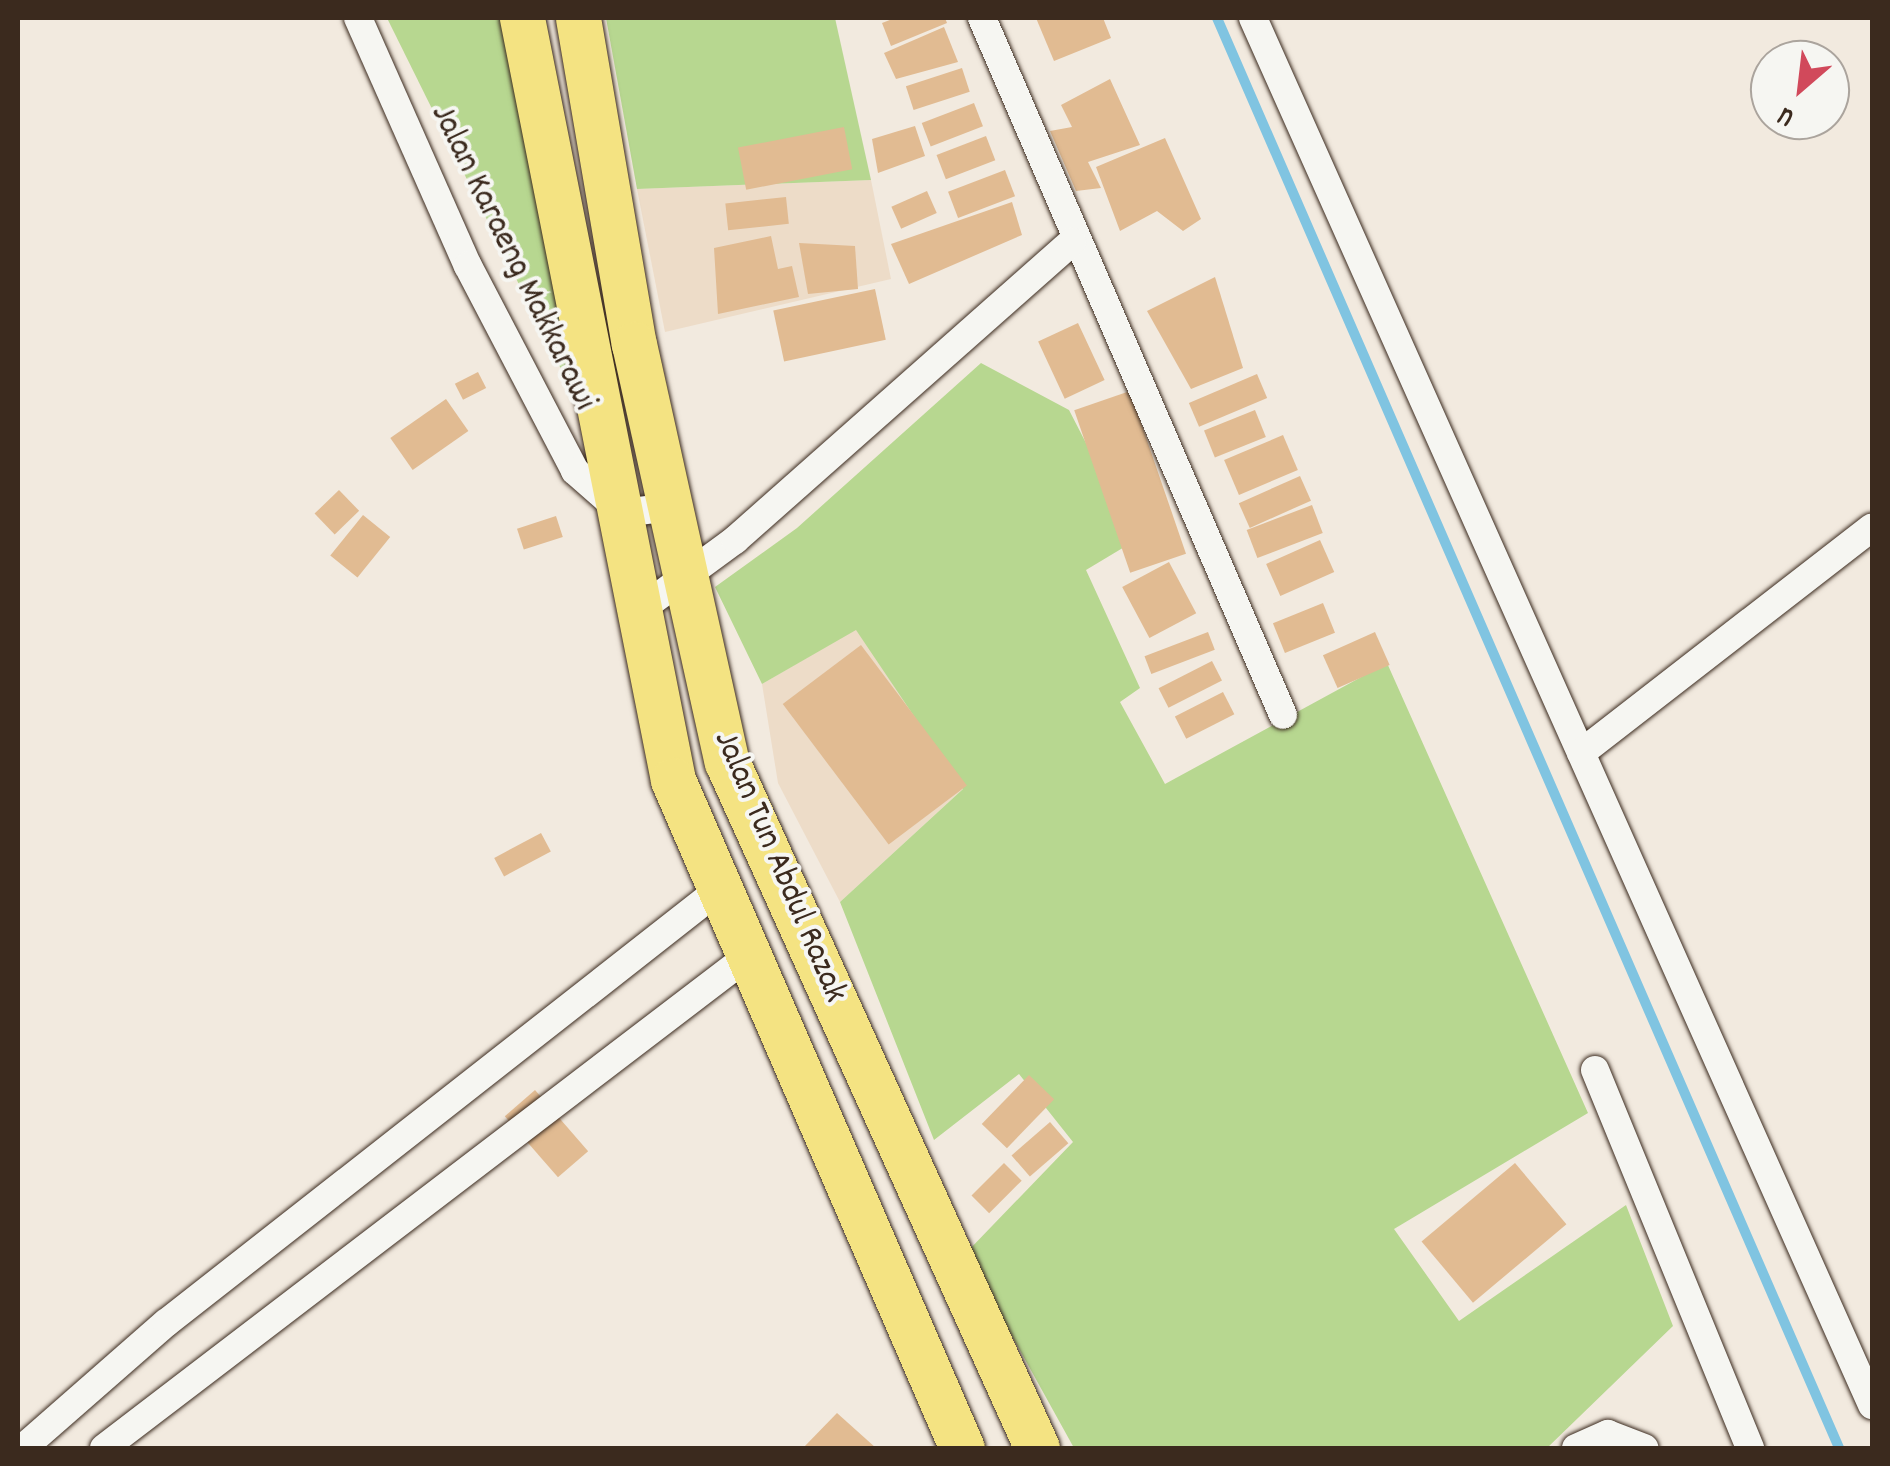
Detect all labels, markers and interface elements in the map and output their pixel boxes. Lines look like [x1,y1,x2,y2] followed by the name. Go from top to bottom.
[1750,40,1850,140] north arrow
[1772,94,1802,136] text: U
[420,98,604,418] street label: Jalan Karaeng Makkarawi
[703,725,855,1009] street label: Jalan Tun Abdul Razak

